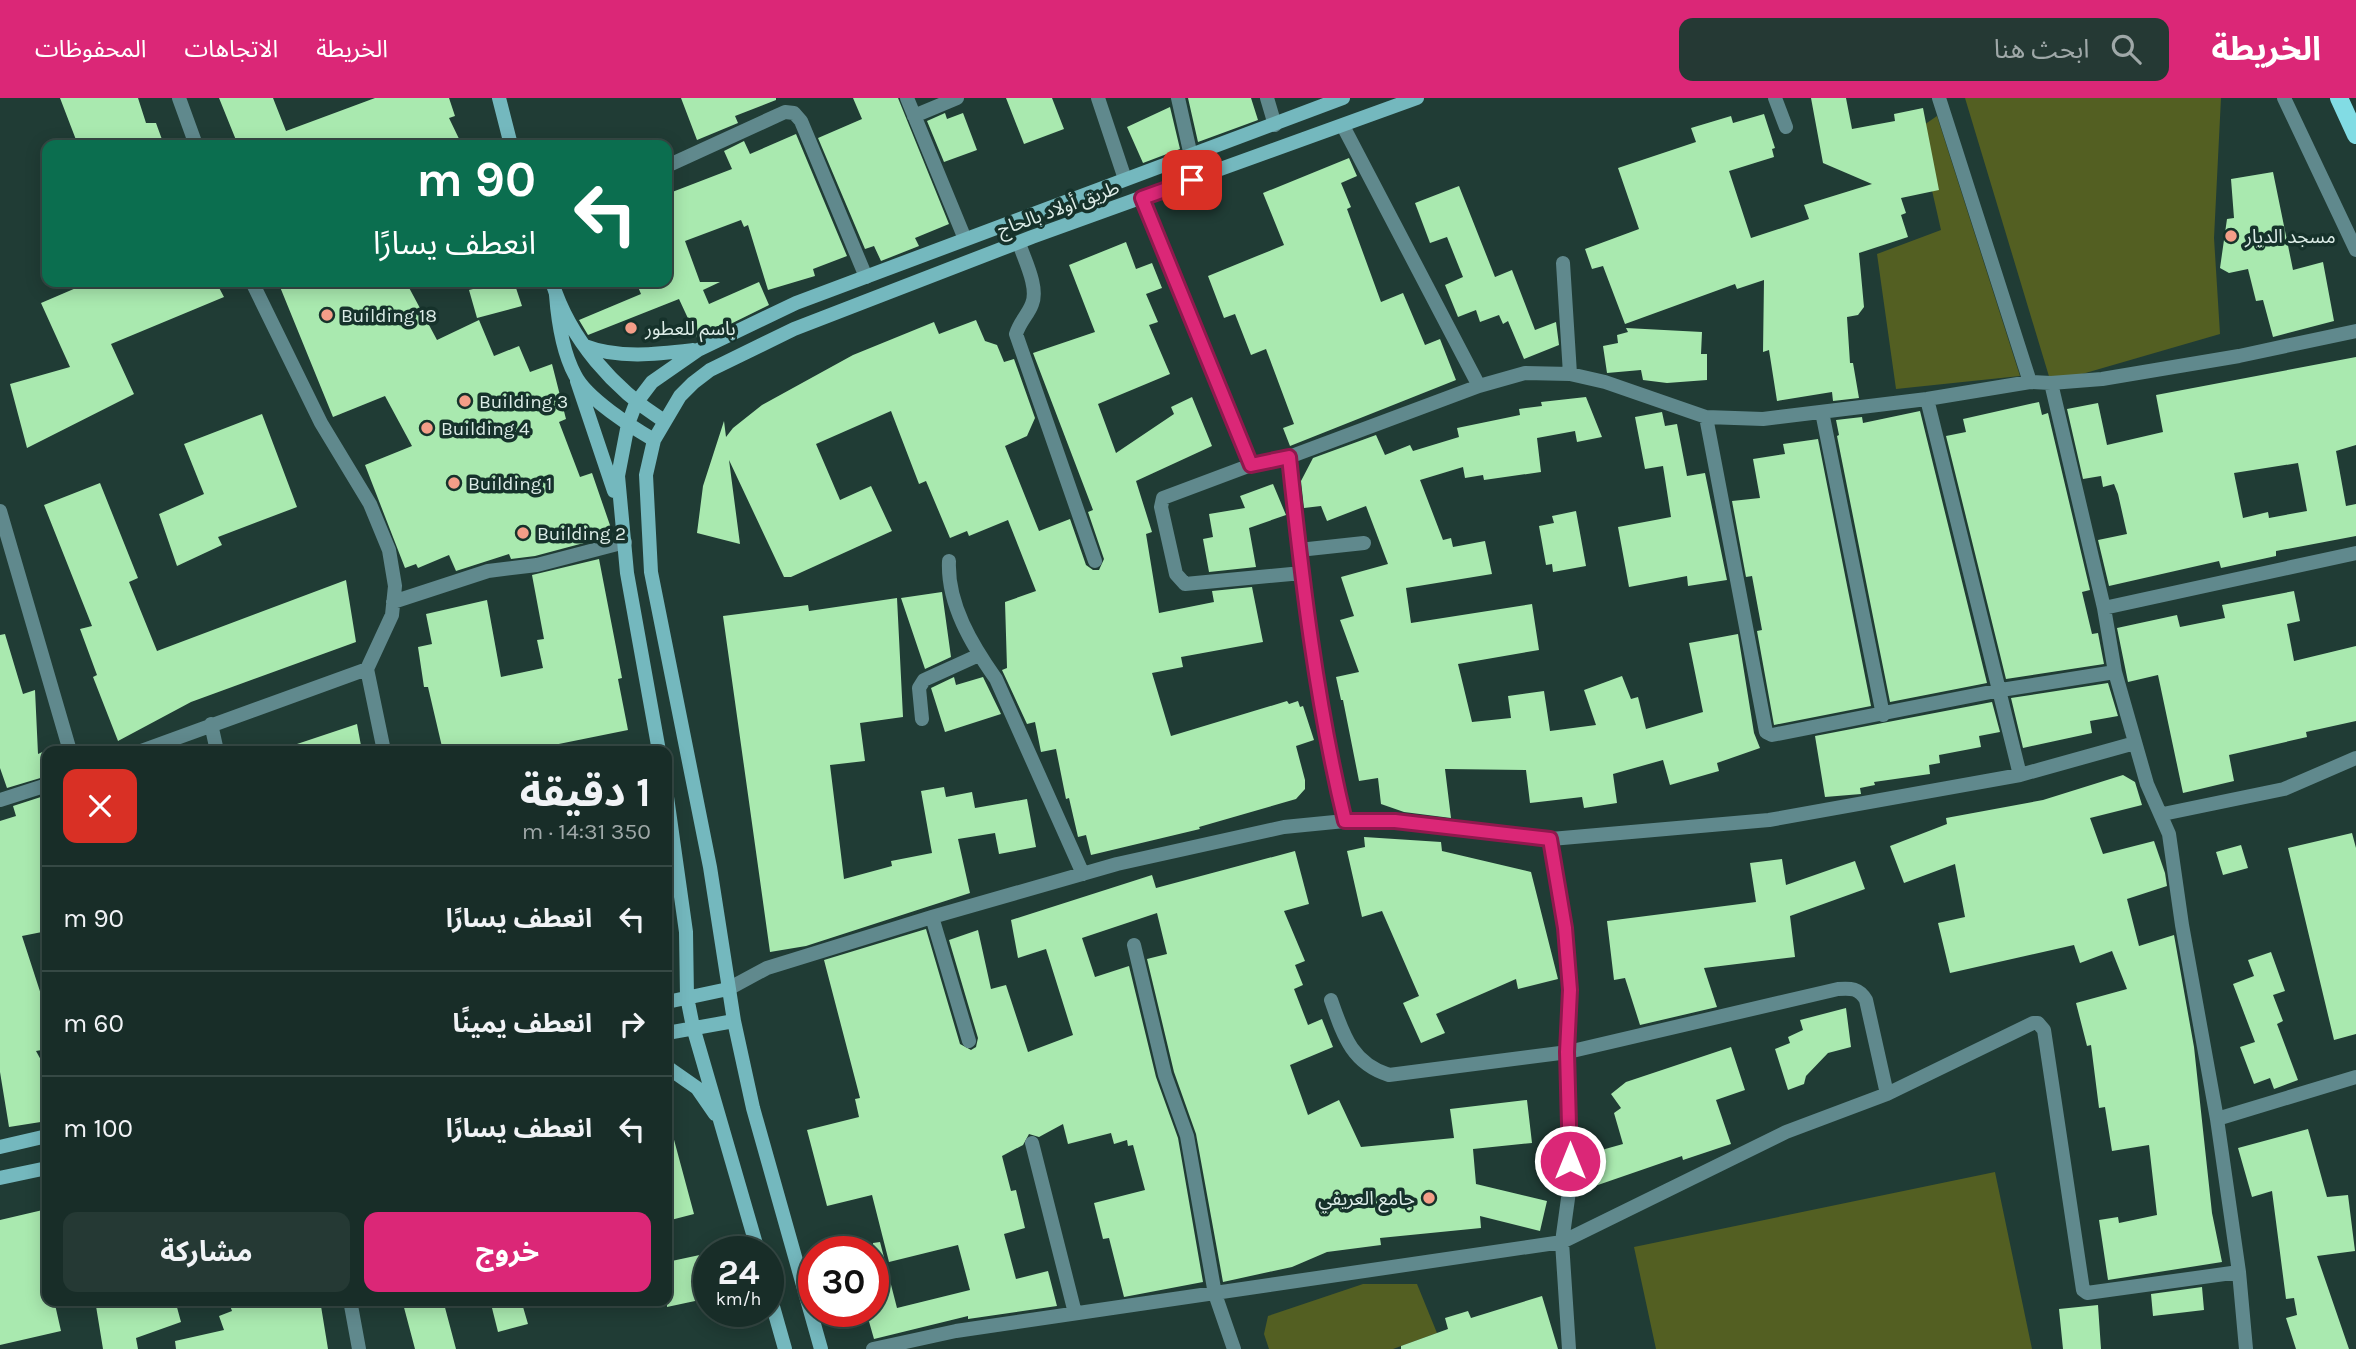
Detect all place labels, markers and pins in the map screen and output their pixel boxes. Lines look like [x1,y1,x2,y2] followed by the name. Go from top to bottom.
[1162,150,1222,210] pin
[2244,226,2336,248] place label: مسجد الديار
[2223,228,2239,244] marker: مسجد الديار
[341,305,437,327] place label: Building 18
[319,307,335,323] marker: Building 18
[644,318,736,343] place label: باسم للعطور
[623,320,639,336] marker: باسم للعطور
[479,391,568,413] place label: Building 3
[457,393,473,409] marker: Building 3
[441,418,530,440] place label: Building 4
[419,420,435,436] marker: Building 4
[468,473,552,495] place label: Building 1
[446,475,462,491] marker: Building 1
[537,523,626,545] place label: Building 2
[515,525,531,541] marker: Building 2
[1318,1188,1415,1213] place label: جامع العريفي
[1421,1190,1437,1206] marker: جامع العريفي

